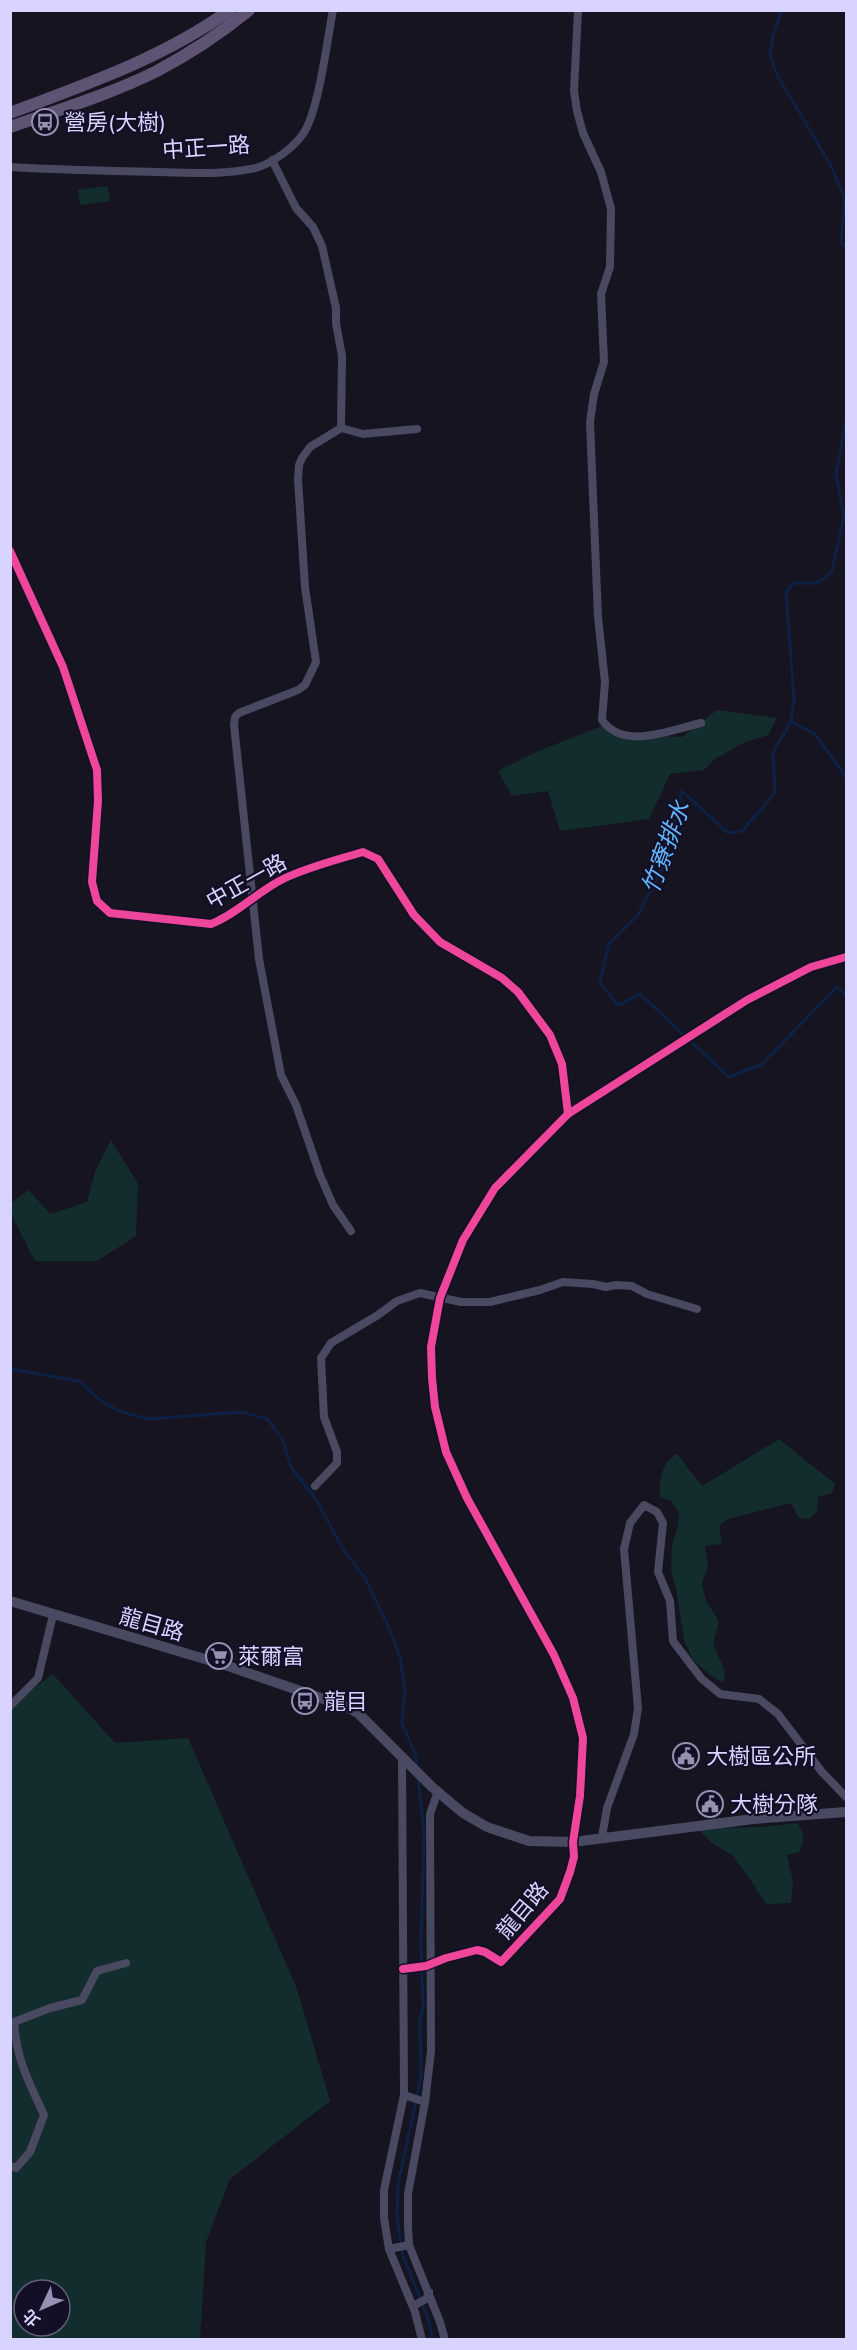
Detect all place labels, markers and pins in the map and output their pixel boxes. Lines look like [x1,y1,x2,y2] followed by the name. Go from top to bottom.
[30,107,60,137] bus stop icon: 營房(大樹)
[64,108,166,136] place label: 營房(大樹)
[204,1641,234,1671] supermarket icon: 萊爾富
[238,1642,304,1670] place label: 萊爾富
[290,1686,320,1716] bus stop icon: 龍目
[324,1687,368,1715] place label: 龍目
[671,1741,701,1771] public building icon: 大樹區公所
[706,1742,816,1770] place label: 大樹區公所
[695,1789,725,1819] public building icon: 大樹分隊
[730,1790,818,1818] place label: 大樹分隊

